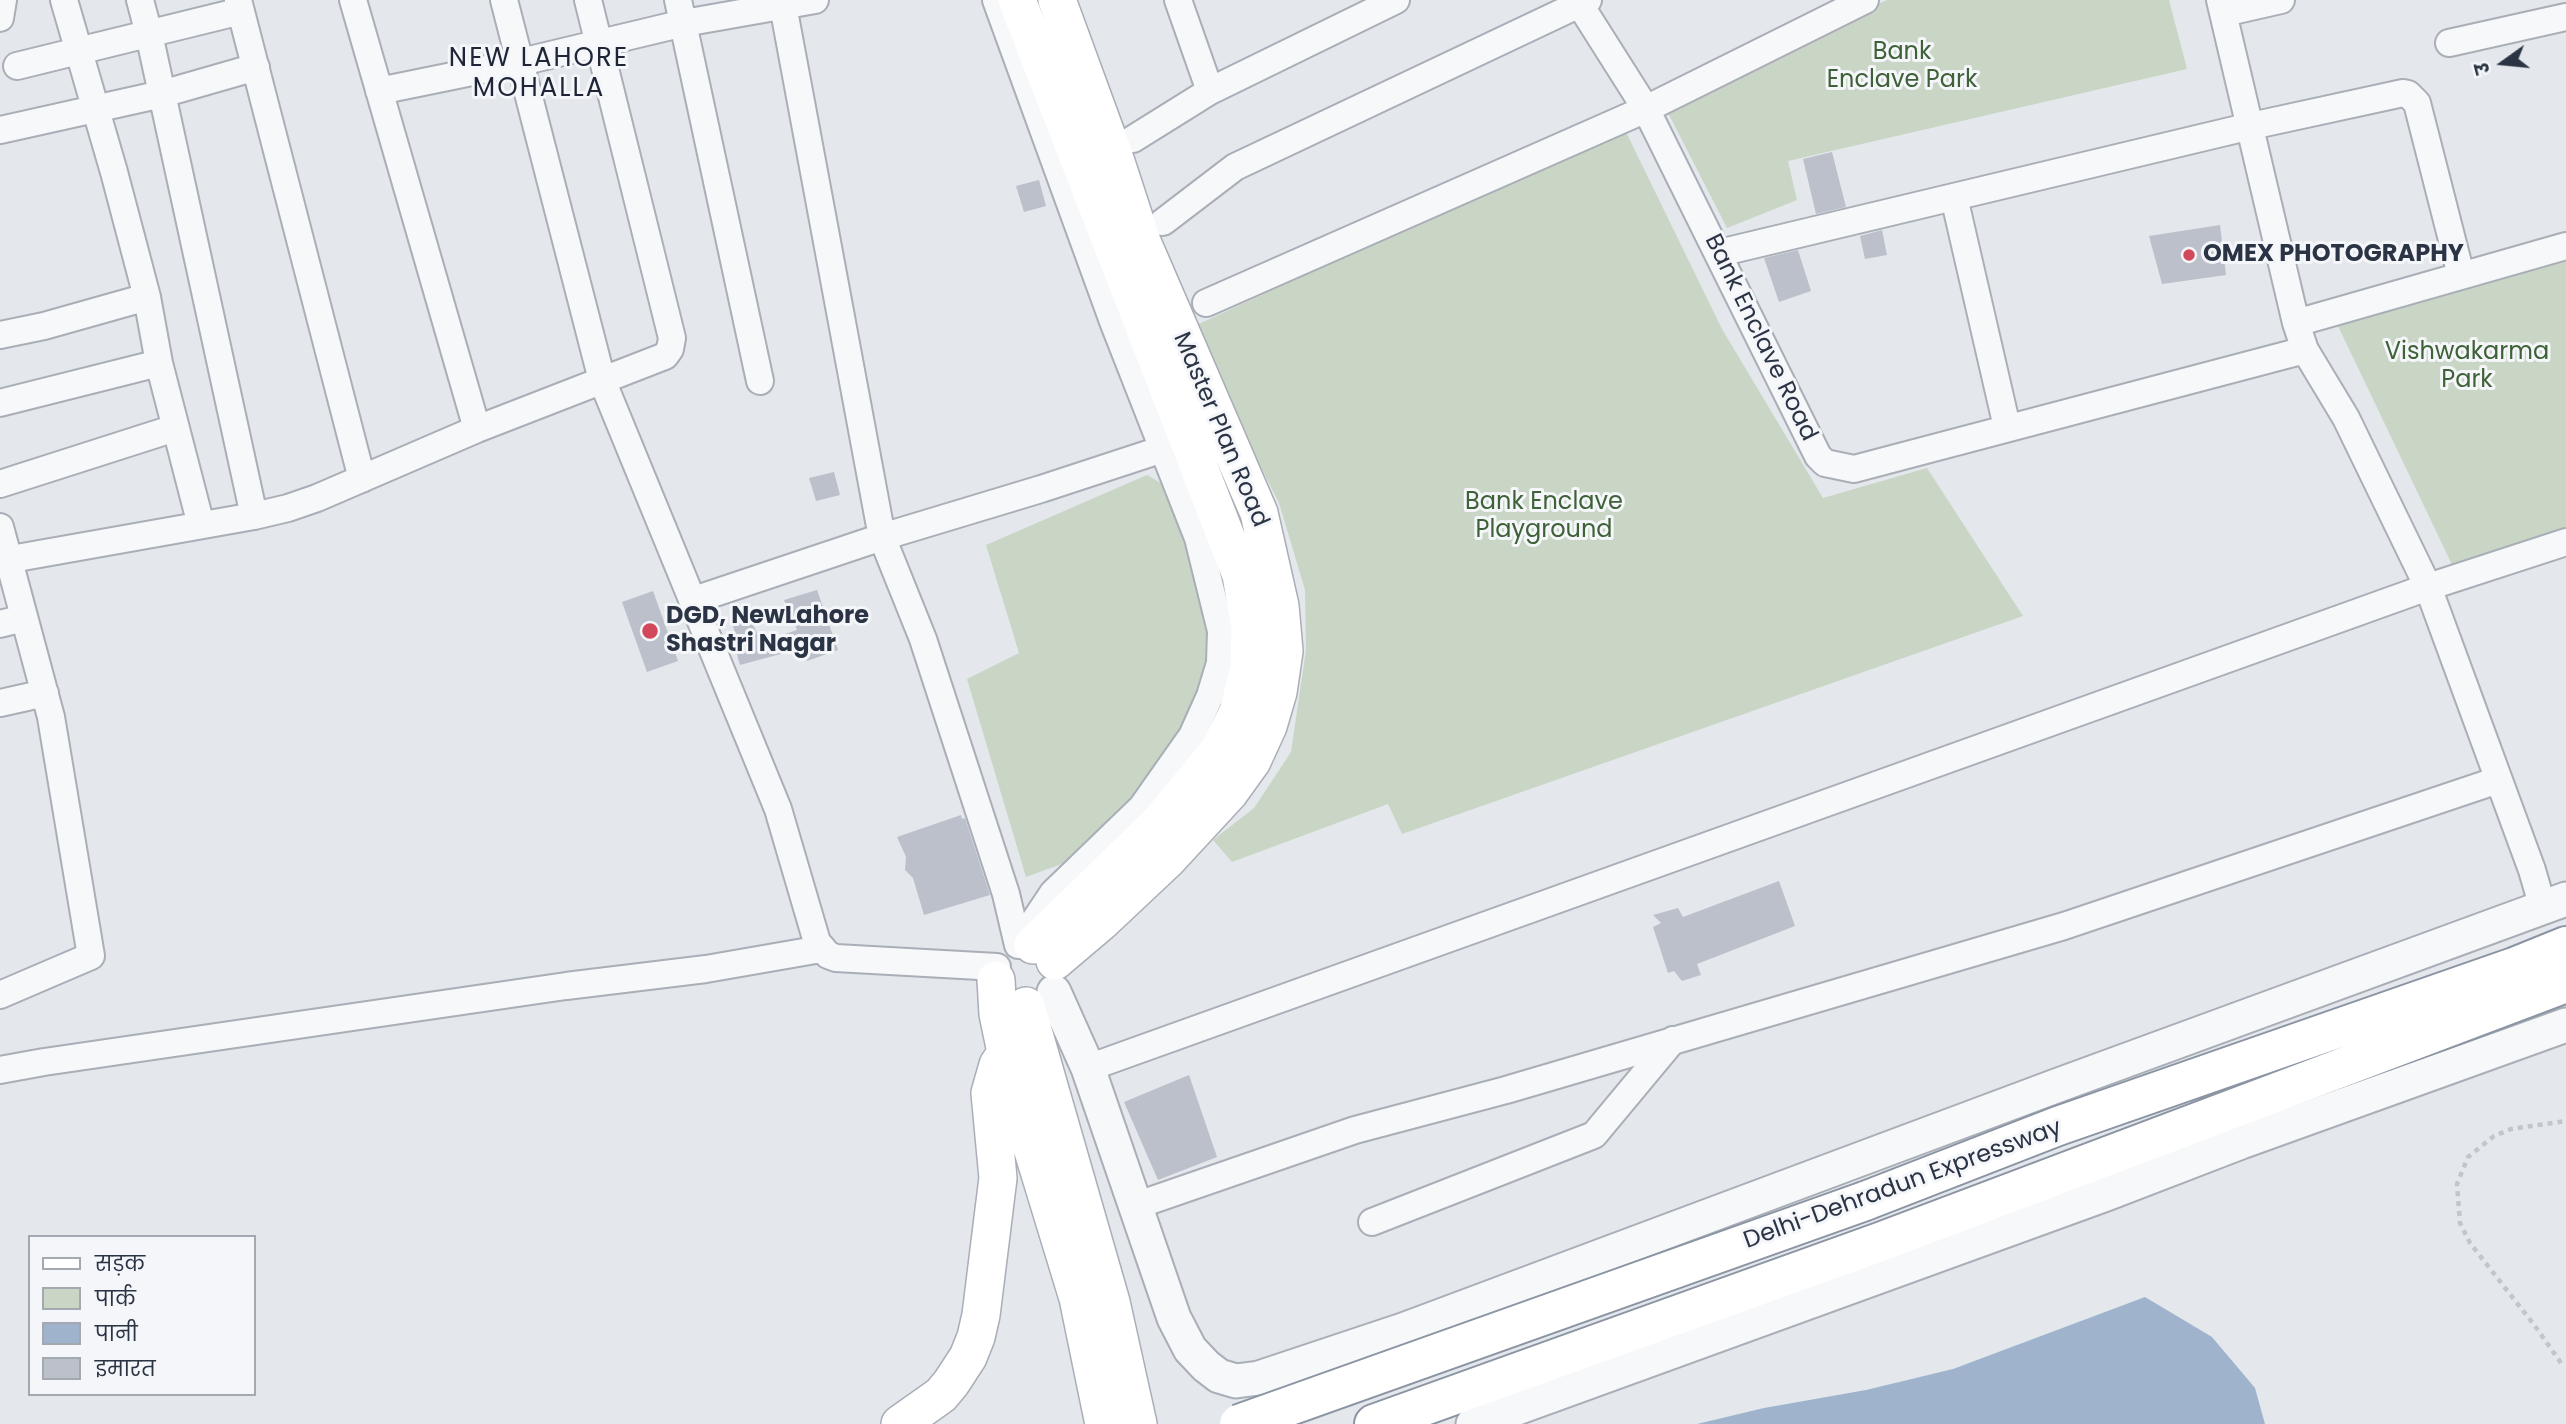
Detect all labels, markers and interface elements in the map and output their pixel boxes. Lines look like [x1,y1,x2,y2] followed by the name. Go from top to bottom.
[2468,28,2538,98] north arrow
[1827,39,1977,95] park label: Bank Enclave Park
[450,43,628,104] district label: NEW LAHORE MOHALLA
[2468,60,2497,77] text: उ
[1697,230,1823,446] street label: Bank Enclave Road
[2203,241,2464,269] place label: OMEX PHOTOGRAPHY
[2181,247,2197,263] marker: OMEX PHOTOGRAPHY
[1166,328,1274,532] street label: Master Plan Road
[2385,339,2549,395] park label: Vishwakarma Park
[1465,489,1623,545] park label: Bank Enclave Playground
[666,603,869,659] place label: DGD, NewLahore Shastri Nagar
[640,621,660,641] marker: DGD, NewLahore Shastri Nagar
[1740,1114,2066,1256] street label: Delhi-Dehradun Expressway
[28,1235,256,1396] legend
[95,1249,145,1278] text: सड़क
[95,1284,136,1313] text: पार्क
[95,1319,138,1348] text: पानी
[95,1354,156,1383] text: इमारत

